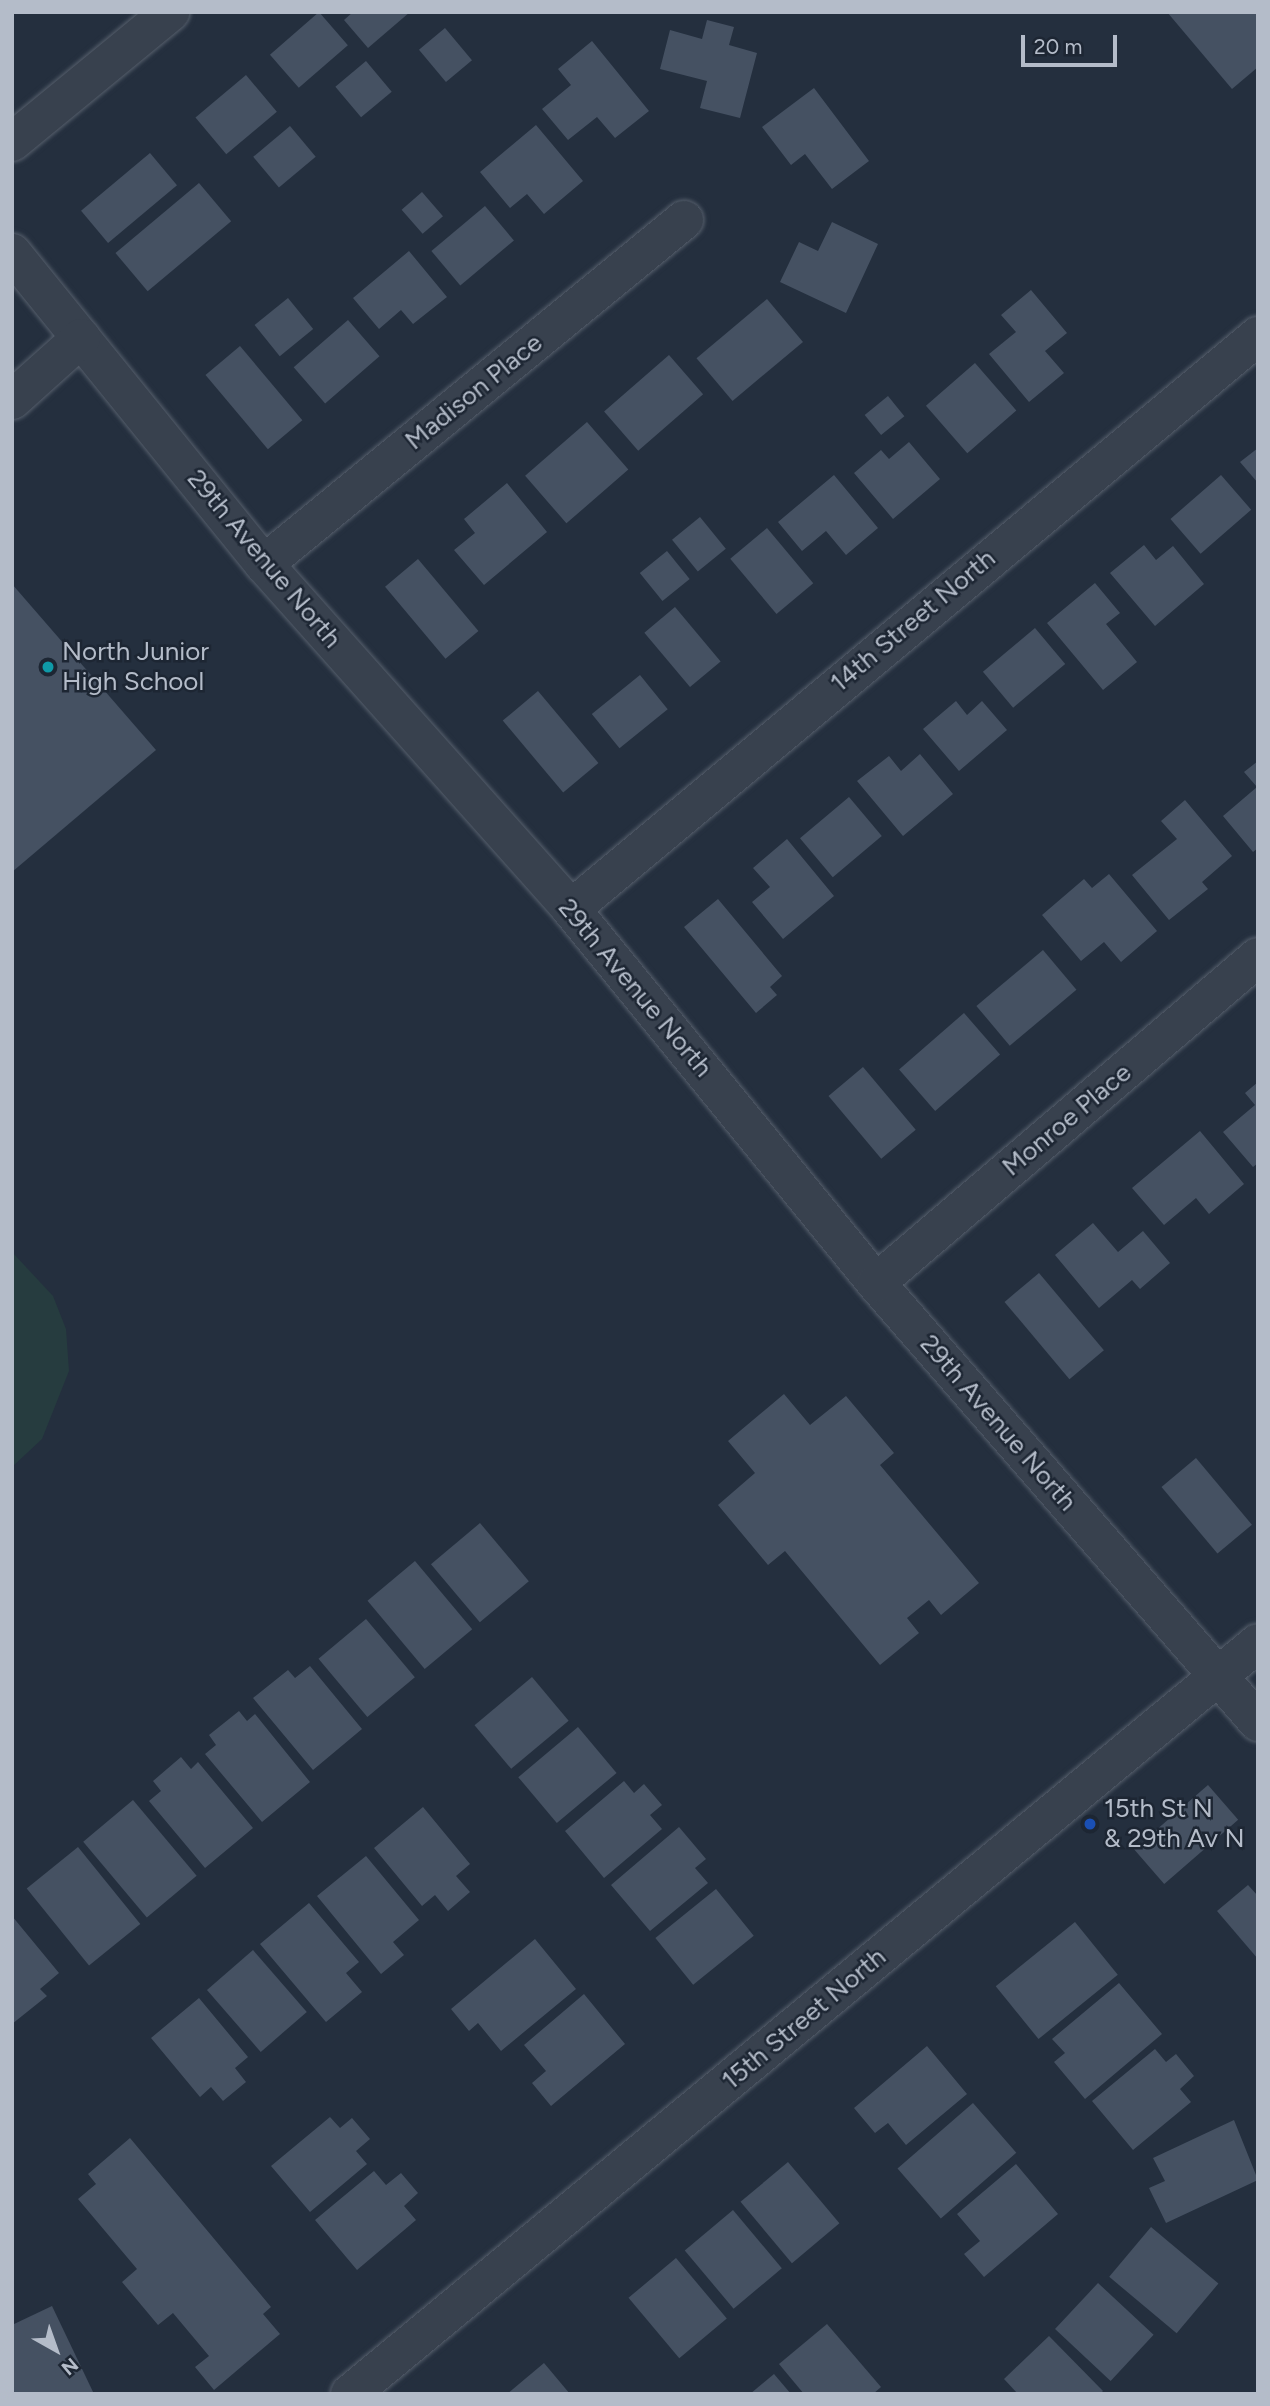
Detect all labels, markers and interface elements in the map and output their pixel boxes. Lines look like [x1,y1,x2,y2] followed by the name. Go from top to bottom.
[1025,21,1121,65] scale bar
[1034,34,1082,59] text: 20 m
[399,327,549,457] street label: Madison Place
[180,464,348,654] street label: 29th Avenue North
[824,543,1002,699] street label: 14th Street North
[62,636,209,698] place label: North Junior High School
[40,659,56,675] marker: North Junior High School
[551,893,719,1083] street label: 29th Avenue North
[996,1057,1138,1183] street label: Monroe Place
[913,1329,1083,1517] street label: 29th Avenue North
[1104,1793,1245,1854] place label: 15th St N & 29th Av N
[1082,1816,1098,1832] marker: 15th St N & 29th Av N
[716,1941,892,2097] street label: 15th Street North
[21,2315,91,2385] north arrow
[57,2353,83,2380] text: N

